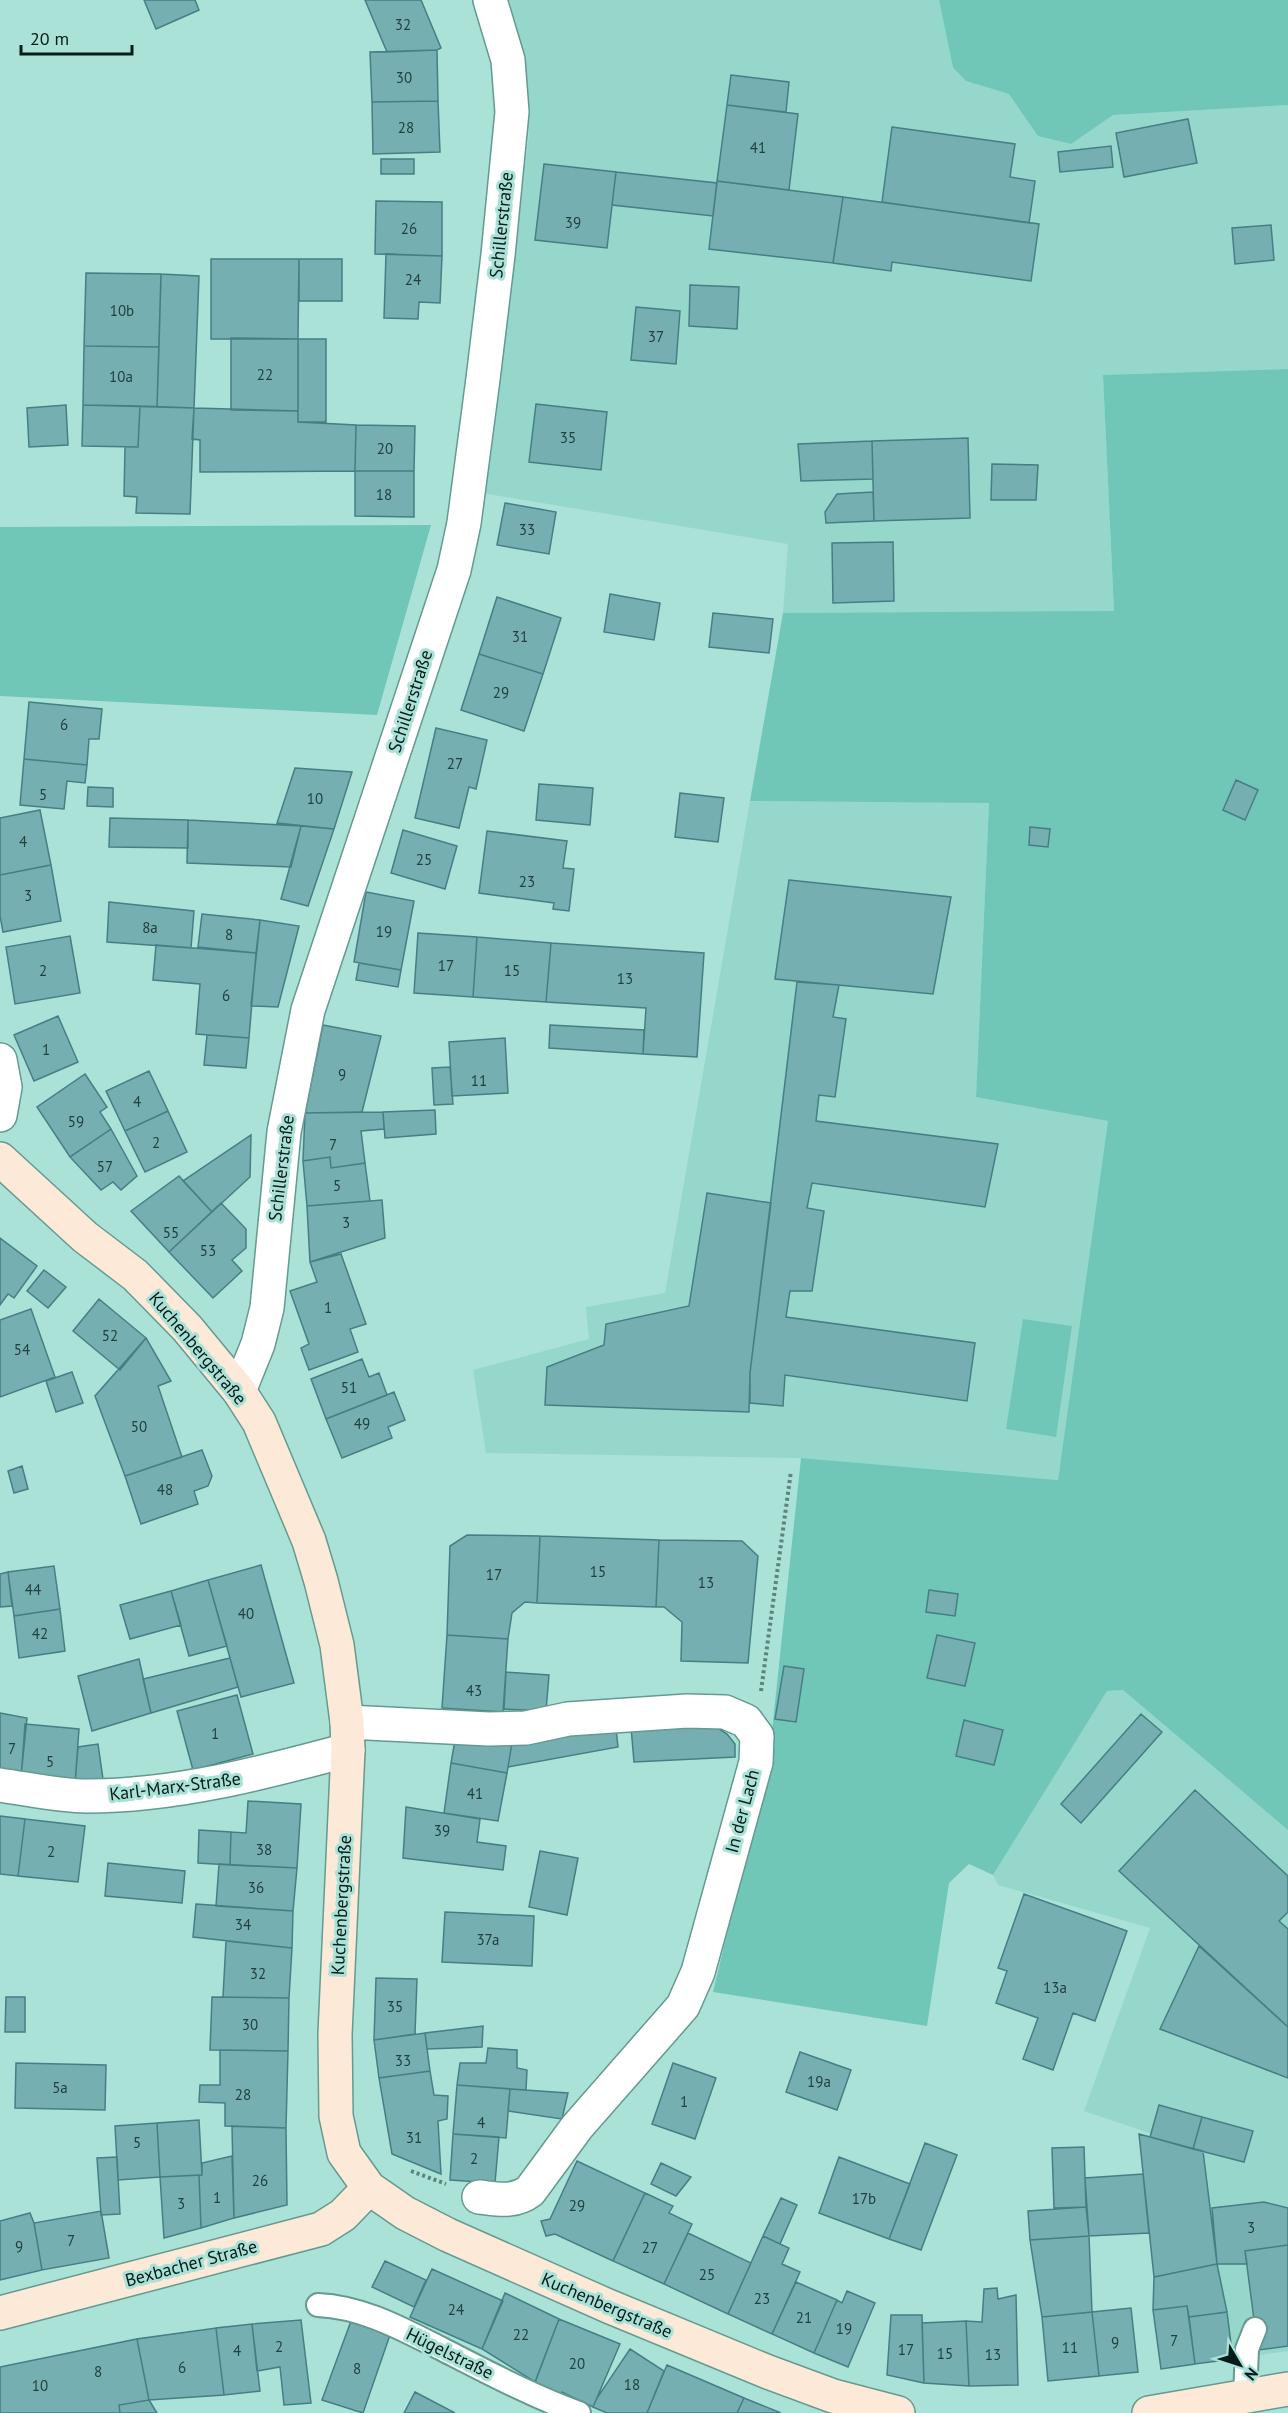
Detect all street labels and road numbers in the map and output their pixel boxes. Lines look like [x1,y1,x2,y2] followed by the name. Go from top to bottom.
[484,171,518,279] street label: Schillerstraße
[383,647,437,755] street label: Schillerstraße
[263,1114,299,1222] street label: Schillerstraße
[144,1287,252,1409] street label: Kuchenbergstraße
[108,1767,242,1805] street label: Karl-Marx-Straße
[720,1767,764,1855] street label: In der Lach
[326,1834,356,1976] street label: Kuchenbergstraße
[122,2234,260,2292] street label: Bexbacher Straße
[538,2267,676,2343] street label: Kuchenbergstraße
[403,2322,497,2384] street label: Hügelstraße

